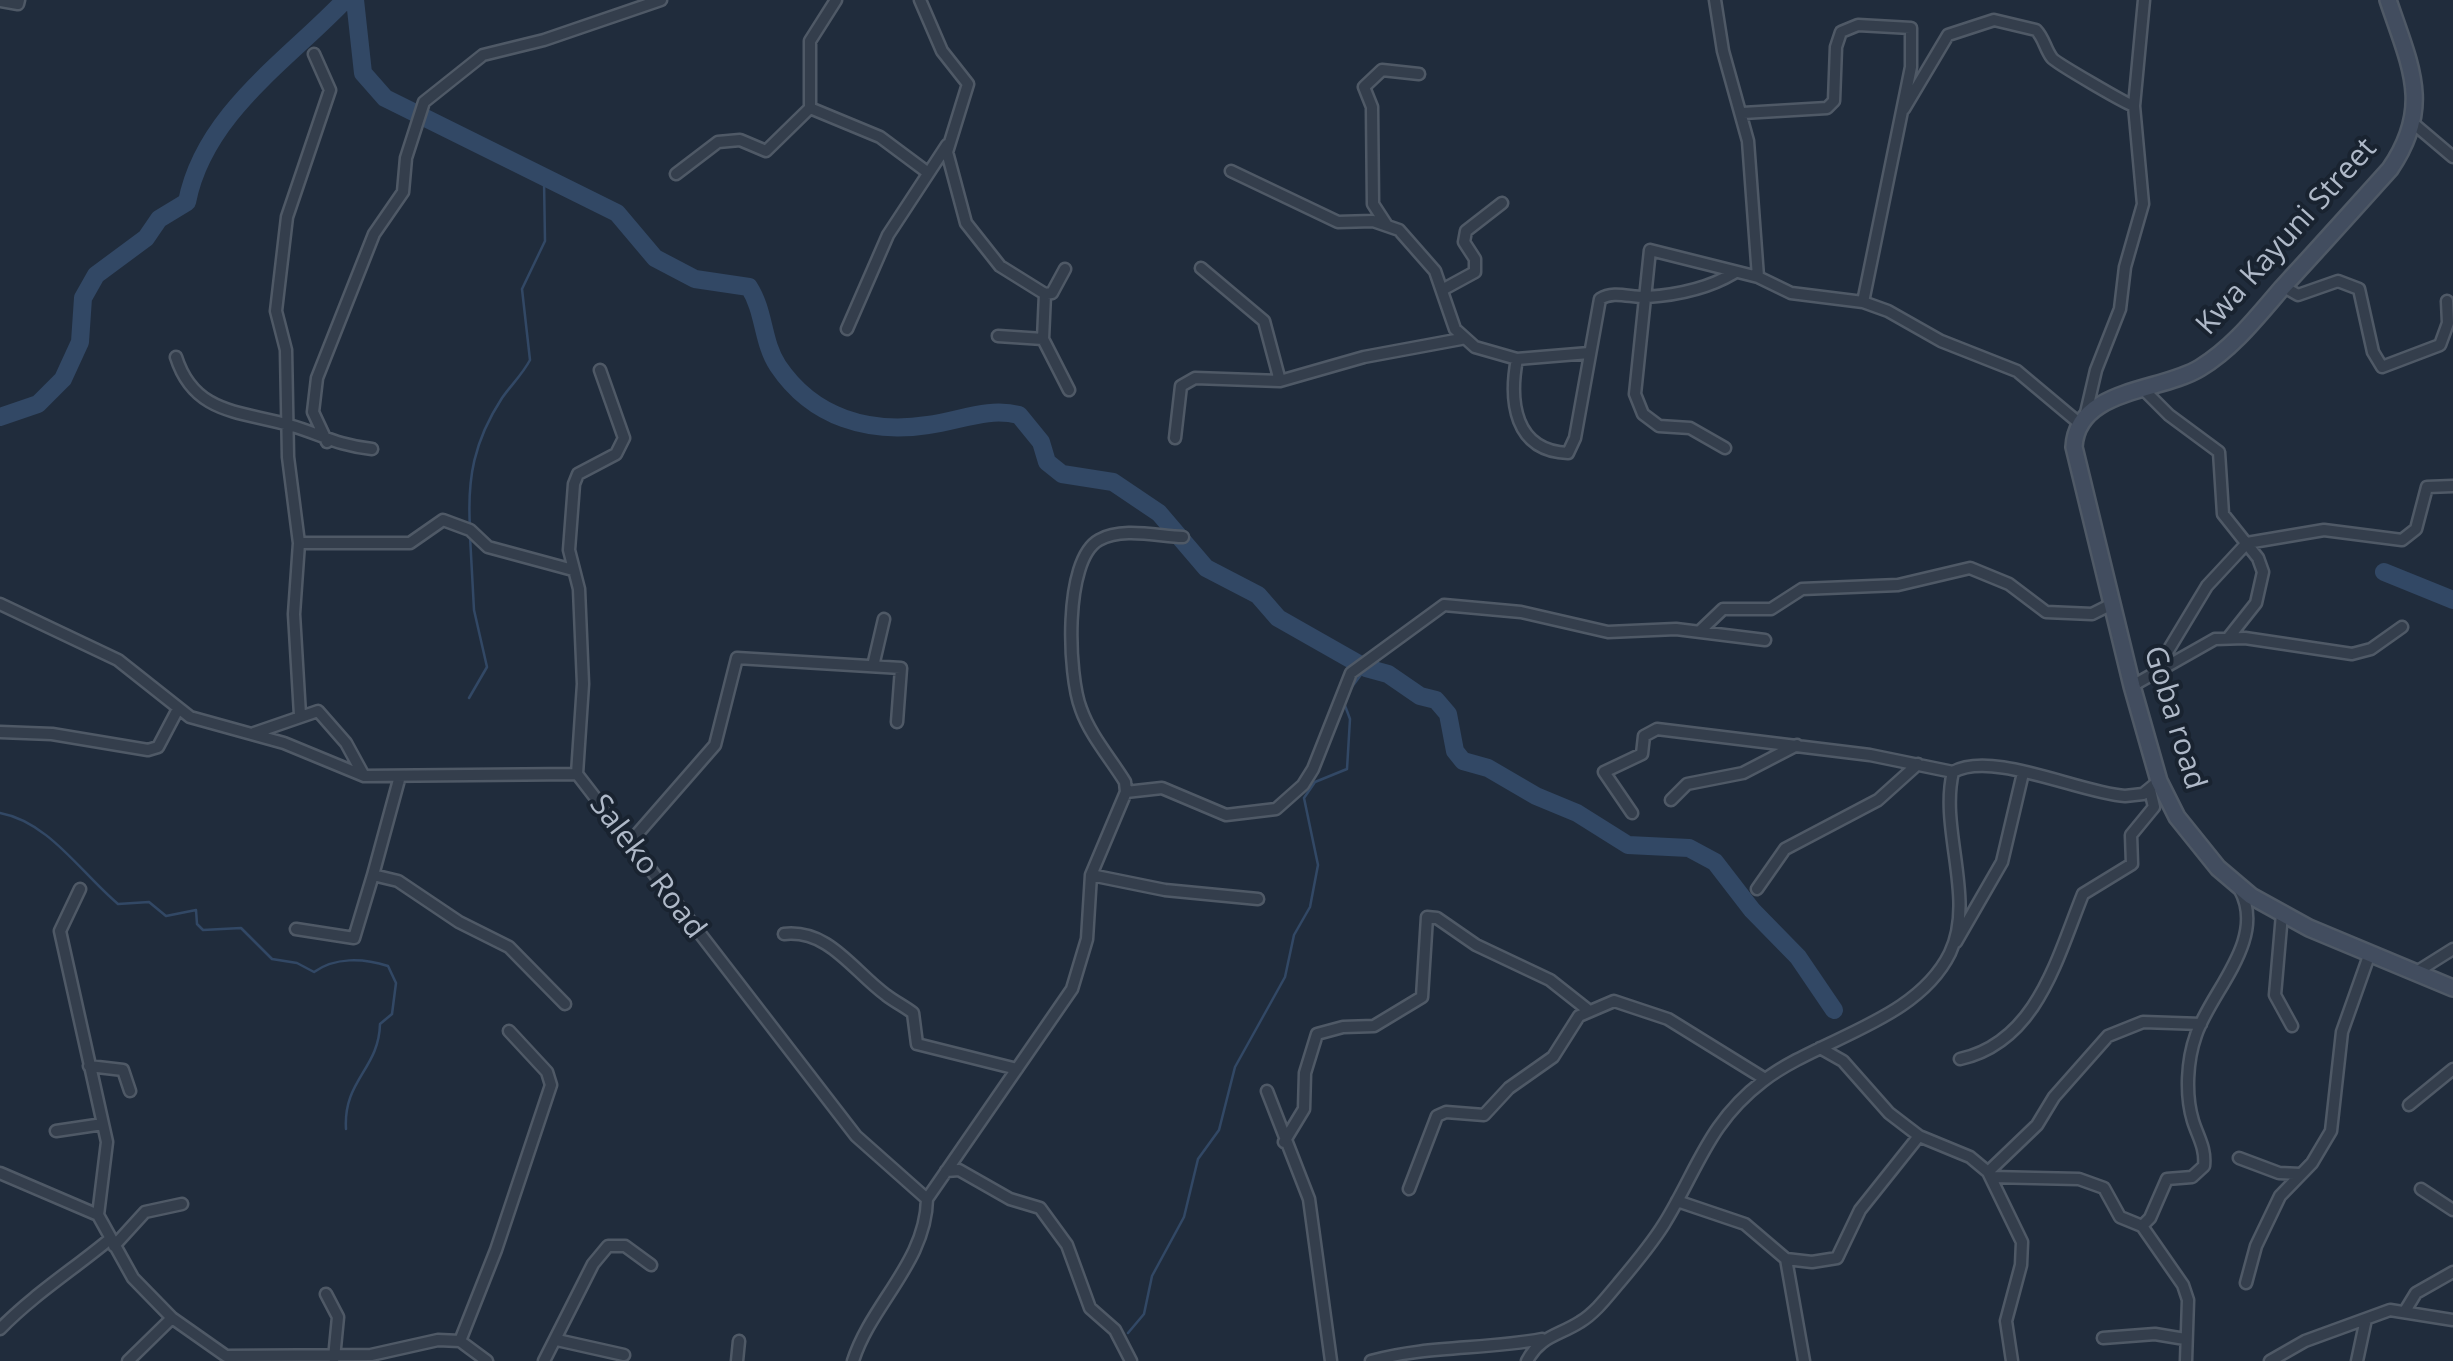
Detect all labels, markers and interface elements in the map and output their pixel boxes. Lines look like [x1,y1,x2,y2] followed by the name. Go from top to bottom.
[2189,131,2385,343] street label: Kwa Kayuni Street
[2135,642,2213,794] street label: Goba road
[581,788,713,946] street label: Saleko Road

